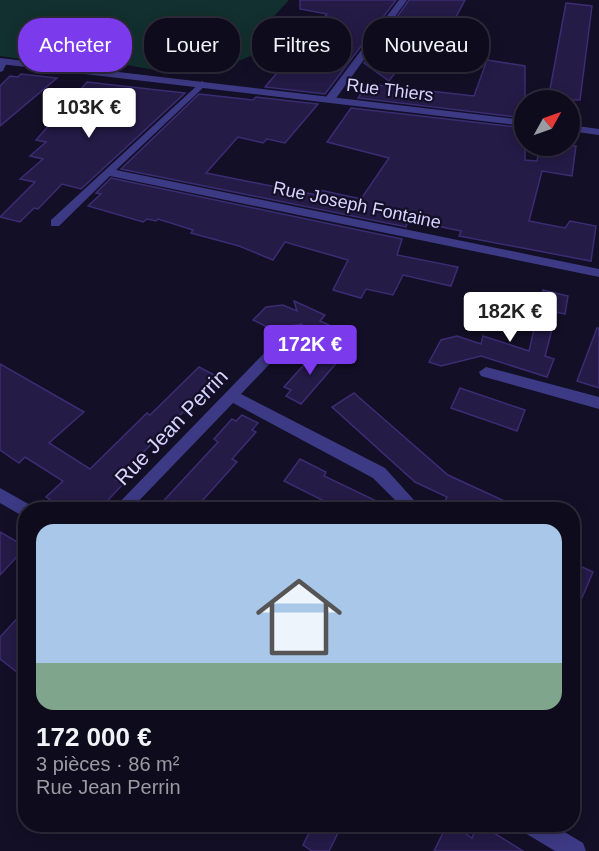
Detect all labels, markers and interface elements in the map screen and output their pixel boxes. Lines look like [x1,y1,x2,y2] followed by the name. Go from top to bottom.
[18,18,132,72] chip: Acheter
[144,18,240,72] chip: Louer
[252,18,351,72] chip: Filtres
[363,18,489,72] chip: Nouveau
[345,75,435,105] street label: Rue Thiers
[40,88,138,139] pin: 103K €
[514,90,580,156] north arrow
[514,90,580,156] map controls
[57,96,121,118] text: 103K €
[271,177,443,233] street label: Rue Joseph Fontaine
[461,292,559,343] pin: 182K €
[478,300,542,322] text: 182K €
[261,325,359,376] pin: 172K €
[278,333,342,355] text: 172K €
[110,364,232,490] street label: Rue Jean Perrin
[245,563,353,671] icon: home
[36,722,152,752] text: 172 000 €
[36,753,179,775] text: 3 pièces · 86 m²
[36,776,181,798] text: Rue Jean Perrin

